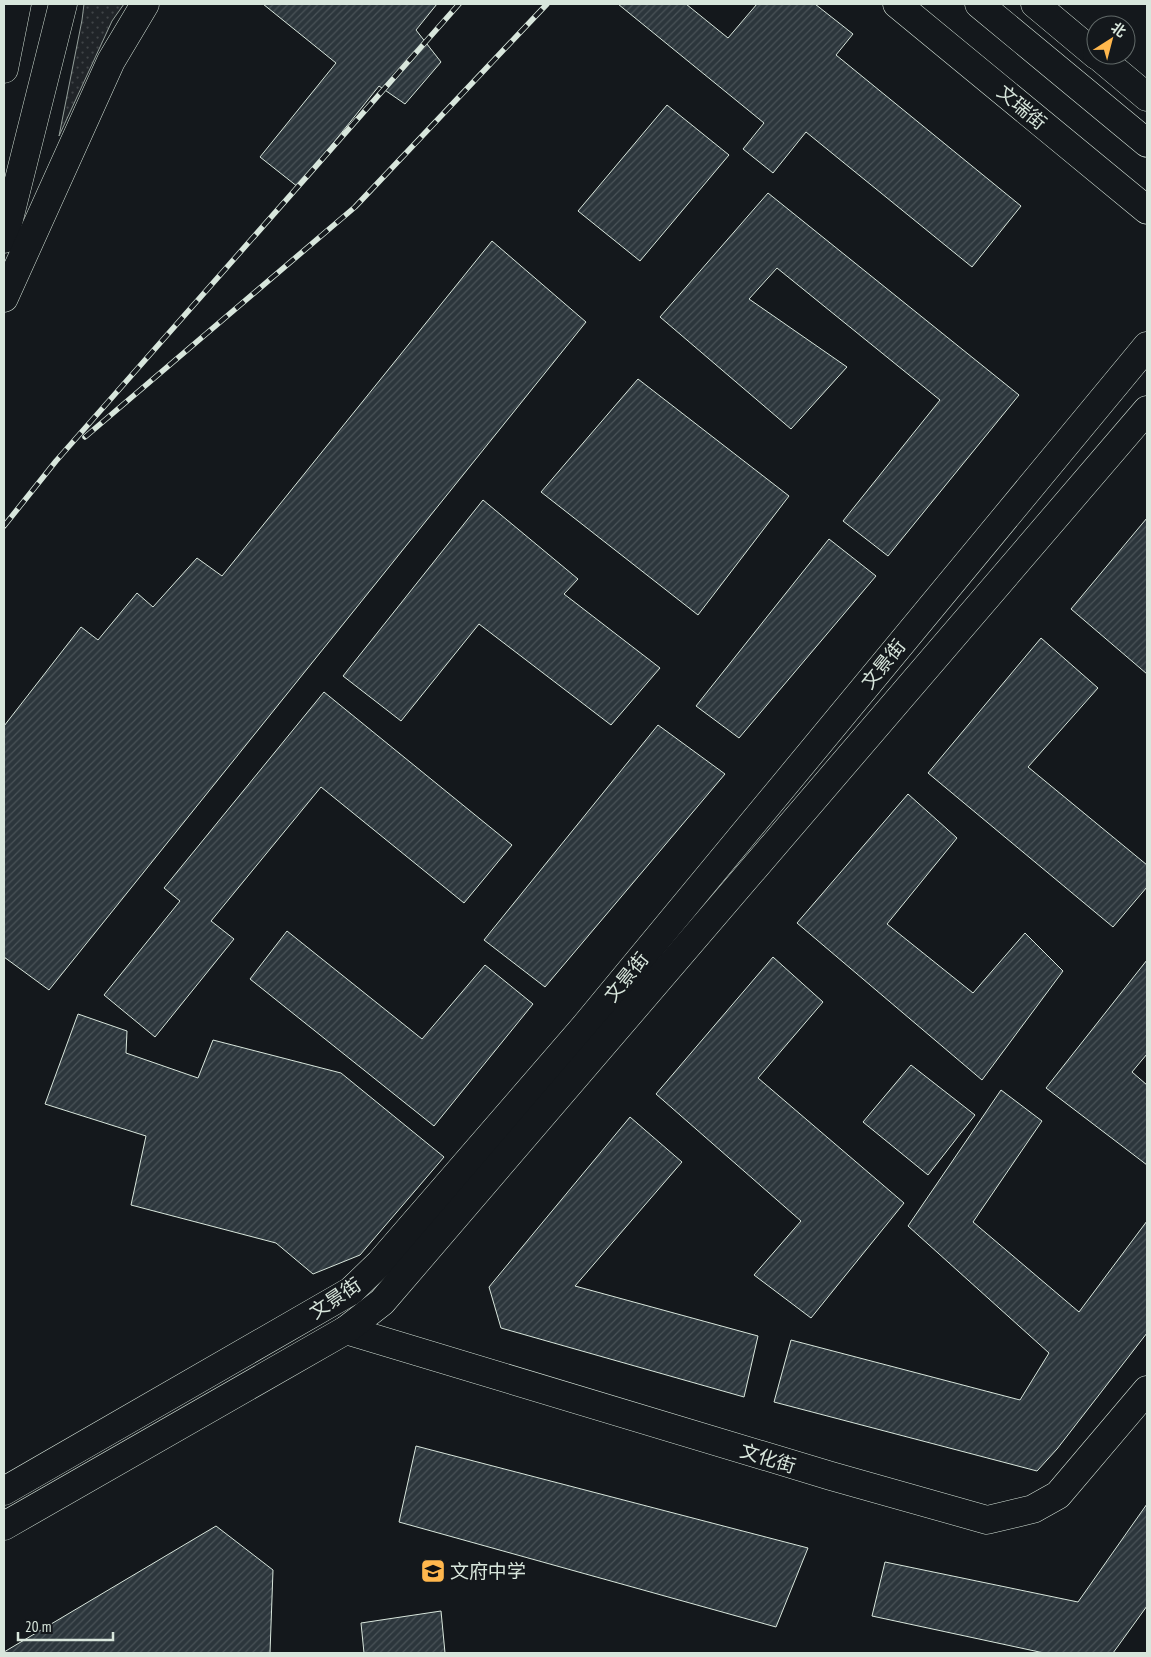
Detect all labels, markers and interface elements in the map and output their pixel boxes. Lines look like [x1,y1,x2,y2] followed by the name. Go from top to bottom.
[1086,15,1136,65] north arrow
[1108,18,1130,41] text: 北
[992,79,1052,135] street label: 文瑞街
[856,634,910,694] street label: 文景街
[599,947,653,1007] street label: 文景街
[305,1272,365,1324] street label: 文景街
[737,1438,799,1478] street label: 文化街
[420,1558,446,1584] school or university icon: 文府中学
[450,1559,526,1583] place label: 文府中学
[18,1610,112,1642] scale bar
[25,1617,51,1636] text: 20 m

